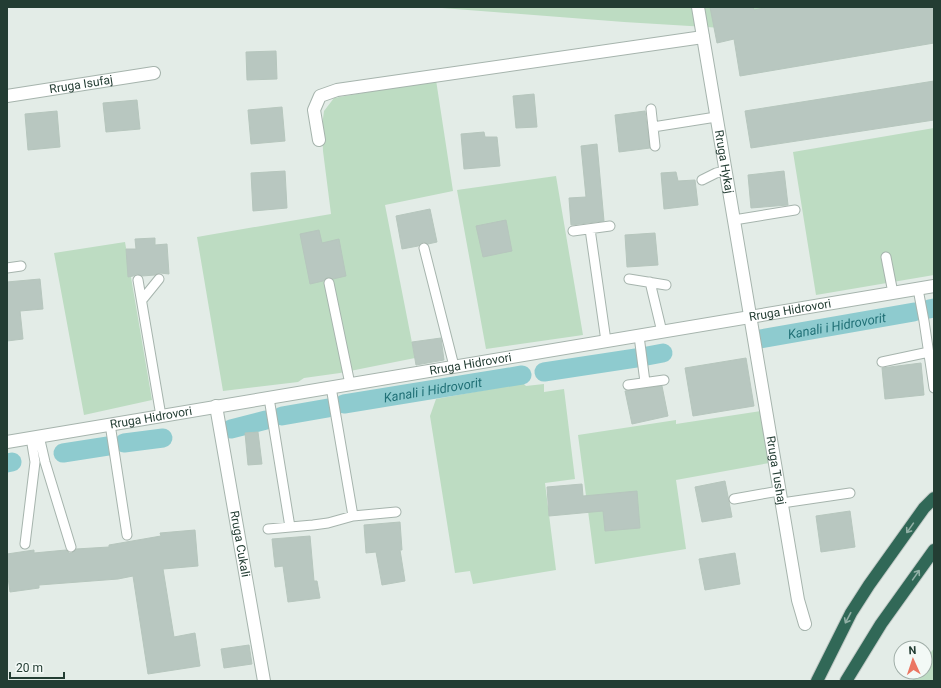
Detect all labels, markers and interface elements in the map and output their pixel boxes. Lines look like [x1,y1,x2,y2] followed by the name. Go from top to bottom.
[48,73,114,96] street label: Rruga Isufaj
[712,129,736,195] street label: Rruga Hykaj
[748,296,832,324] street label: Rruga Hidrovori
[787,310,888,342] water label: Kanali i Hidrovorit
[428,350,513,378] street label: Rruga Hidrovori
[383,374,484,405] water label: Kanali i Hidrovorit
[109,404,193,432] street label: Rruga Hidrovori
[763,435,789,506] street label: Rruga Tushaj
[227,510,253,578] street label: Rruga Cukali
[906,522,914,533] one-way arrow
[912,570,920,581] one-way arrow
[844,612,851,624] one-way arrow
[893,640,933,680] north arrow
[908,644,917,657] text: N
[10,654,64,680] scale bar
[16,661,43,675] text: 20 m

